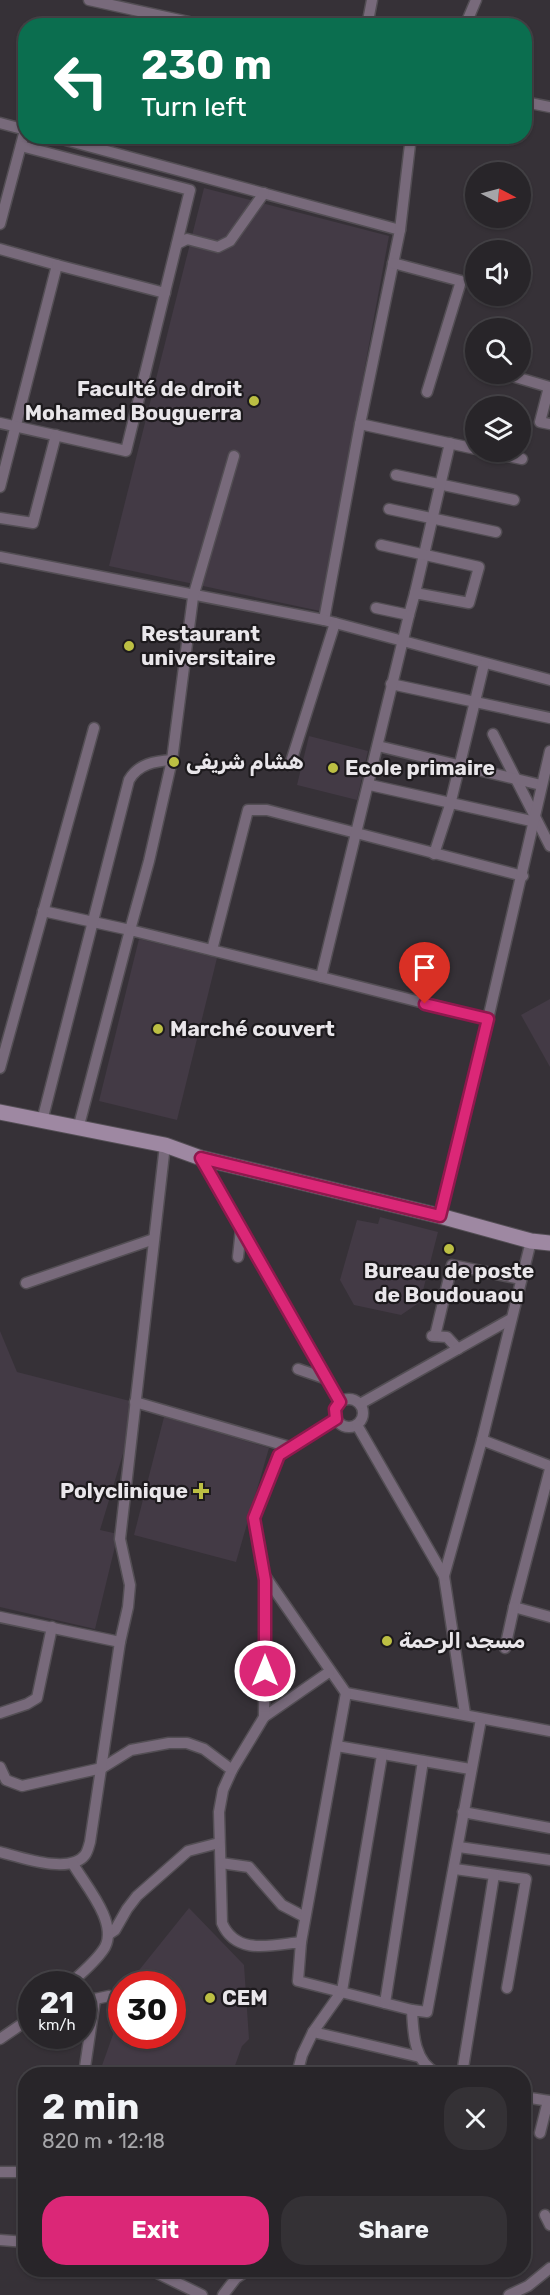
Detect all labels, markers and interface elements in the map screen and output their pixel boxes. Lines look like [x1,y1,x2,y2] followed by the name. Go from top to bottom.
[141,40,272,90] text: 230 m
[42,42,120,120] icon: left
[141,91,246,123] text: Turn left
[465,162,531,228] north arrow
[465,162,531,462] map controls
[465,240,531,306] button: sound
[465,318,531,384] button: search
[25,376,242,425] place label: Faculté de droit Mohamed Bouguerra
[247,394,261,408] marker: Faculté de droit Mohamed Bouguerra
[465,396,531,462] button: layers
[141,621,276,670] place label: Restaurant universitaire
[122,639,136,653] marker: Restaurant universitaire
[186,749,303,776] place label: هشام شريفى
[167,755,181,769] marker: هشام شريفى
[345,755,495,780] place label: Ecole primaire
[326,761,340,775] marker: Ecole primaire
[399,942,450,1004] pin
[408,951,441,984] icon: arrive
[170,1016,335,1041] place label: Marché couvert
[151,1022,165,1036] marker: Marché couvert
[442,1242,456,1256] marker: Bureau de poste de Boudouaou
[364,1258,534,1307] place label: Bureau de poste de Boudouaou
[60,1478,188,1503] place label: Polyclinique
[192,1482,210,1500] marker: Polyclinique
[399,1628,525,1654] place label: مسجد الرحمة
[380,1634,394,1648] marker: مسجد الرحمة
[233,1639,297,1703] position arrow
[108,1971,186,2049] speed limit sign: 30
[40,1985,74,2021] text: 21
[222,1985,268,2010] place label: CEM
[203,1991,217,2005] marker: CEM
[38,2016,76,2034] text: km/h
[42,2085,140,2128] text: 2 min
[444,2087,507,2150] button: close
[42,2129,165,2153] text: 820 m · 12:18
[42,2196,269,2265] button: Exit
[281,2196,507,2265] button: Share

